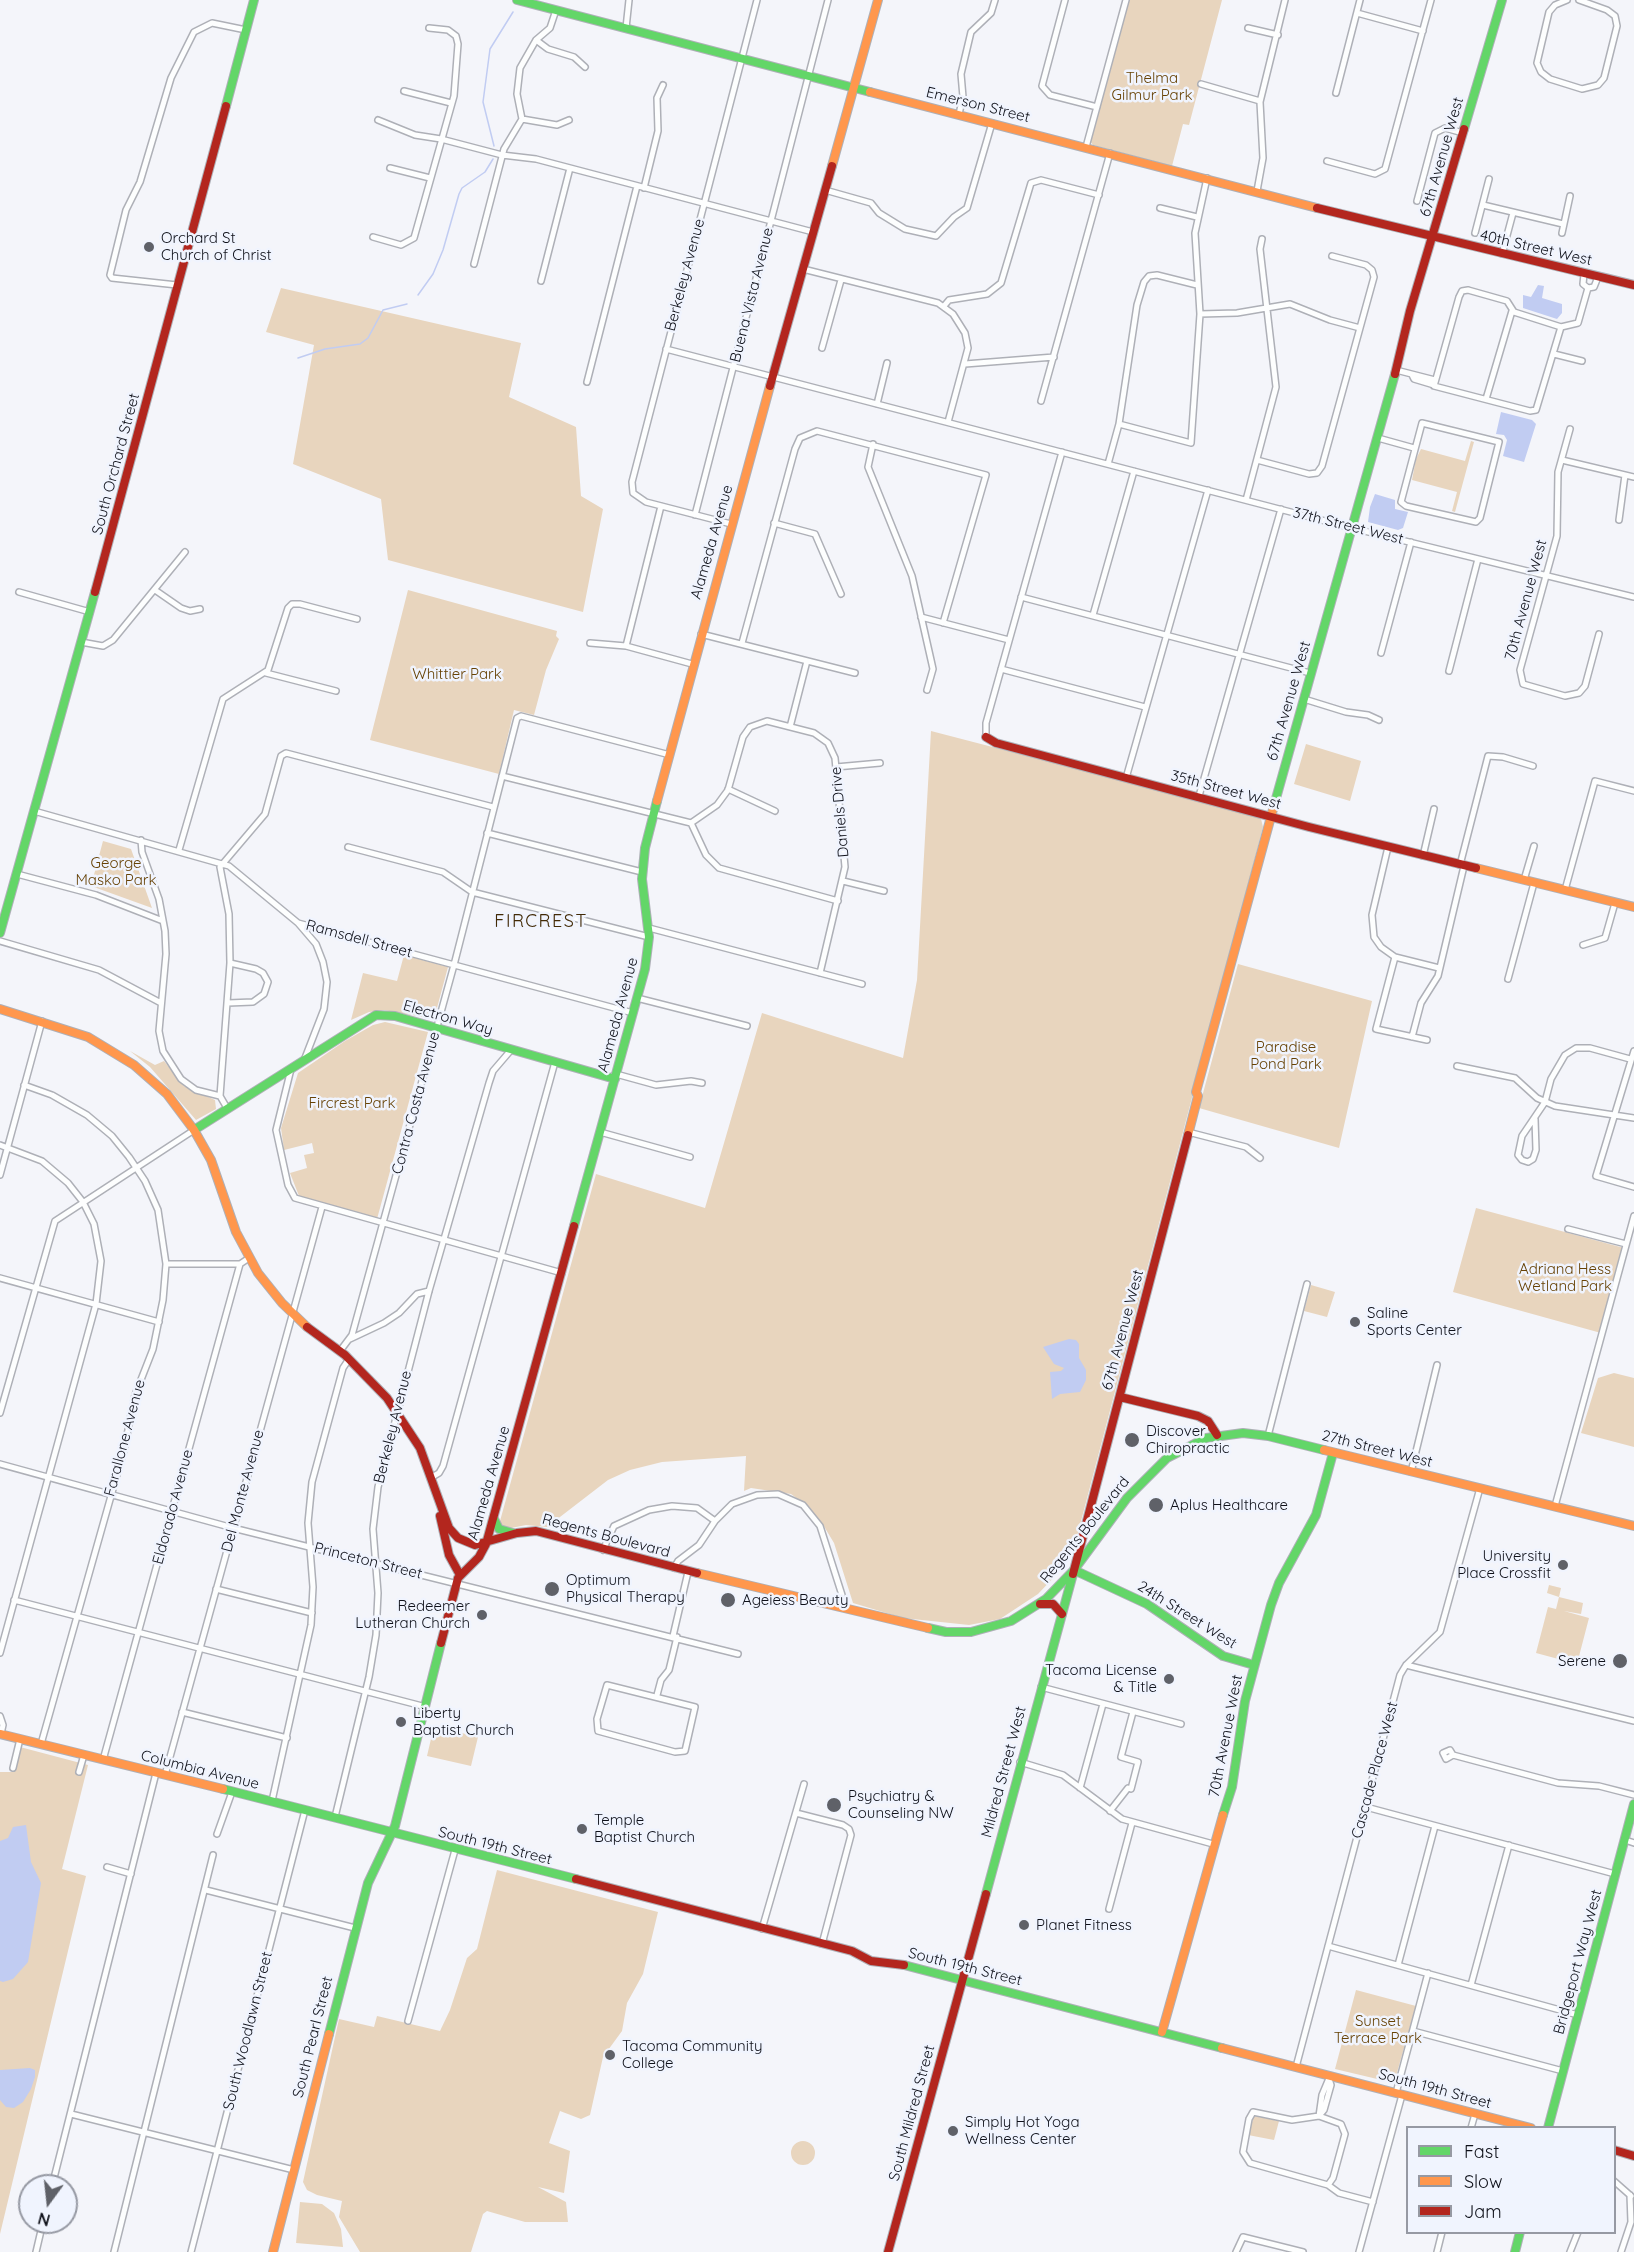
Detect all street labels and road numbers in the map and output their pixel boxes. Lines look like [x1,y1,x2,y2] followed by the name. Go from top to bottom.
[924,83,1032,127] street label: Emerson Street
[1416,95,1468,219] street label: 67th Avenue West
[661,217,709,333] street label: Berkeley Avenue
[727,226,777,364] street label: Buena Vista Avenue
[1478,226,1594,270] street label: 40th Street West
[88,391,144,537] street label: South Orchard Street
[687,483,737,601] street label: Alameda Avenue
[1291,504,1405,548] street label: 37th Street West
[1501,538,1551,662] street label: 70th Avenue West
[1263,639,1315,763] street label: 67th Avenue West
[827,766,853,858] street label: Daniels Drive
[1169,767,1283,813] street label: 35th Street West
[304,916,414,962] street label: Ramsdell Street
[594,956,642,1074] street label: Alameda Avenue
[401,997,495,1039] street label: Electron Way
[388,1030,444,1176] street label: Contra Costa Avenue
[1098,1268,1148,1392] street label: 67th Avenue West
[370,1369,416,1485] street label: Berkeley Avenue
[101,1378,149,1498] street label: Farallone Avenue
[464,1424,514,1542] street label: Alameda Avenue
[1320,1427,1434,1471] street label: 27th Street West
[218,1428,268,1554] street label: Del Monte Avenue
[149,1448,197,1566] street label: Eldorado Avenue
[1037,1473,1133,1587] street label: Regents Boulevard
[540,1510,672,1562] street label: Regents Boulevard
[312,1539,424,1583] street label: Princeton Street
[1134,1577,1240,1653] street label: 24th Street West
[1205,1673,1247,1799] street label: 70th Avenue West
[1348,1700,1402,1840] street label: Cascade Place West
[978,1704,1030,1840] street label: Mildred Street West
[139,1747,261,1793] street label: Columbia Avenue
[436,1823,554,1869] street label: South 19th Street
[1550,1888,1606,2036] street label: Bridgeport Way West
[906,1944,1024,1990] street label: South 19th Street
[220,1950,276,2112] street label: South Woodlawn Street
[289,1974,337,2100] street label: South Pearl Street
[885,2043,939,2183] street label: South Mildred Street
[1376,2065,1494,2113] street label: South 19th Street

